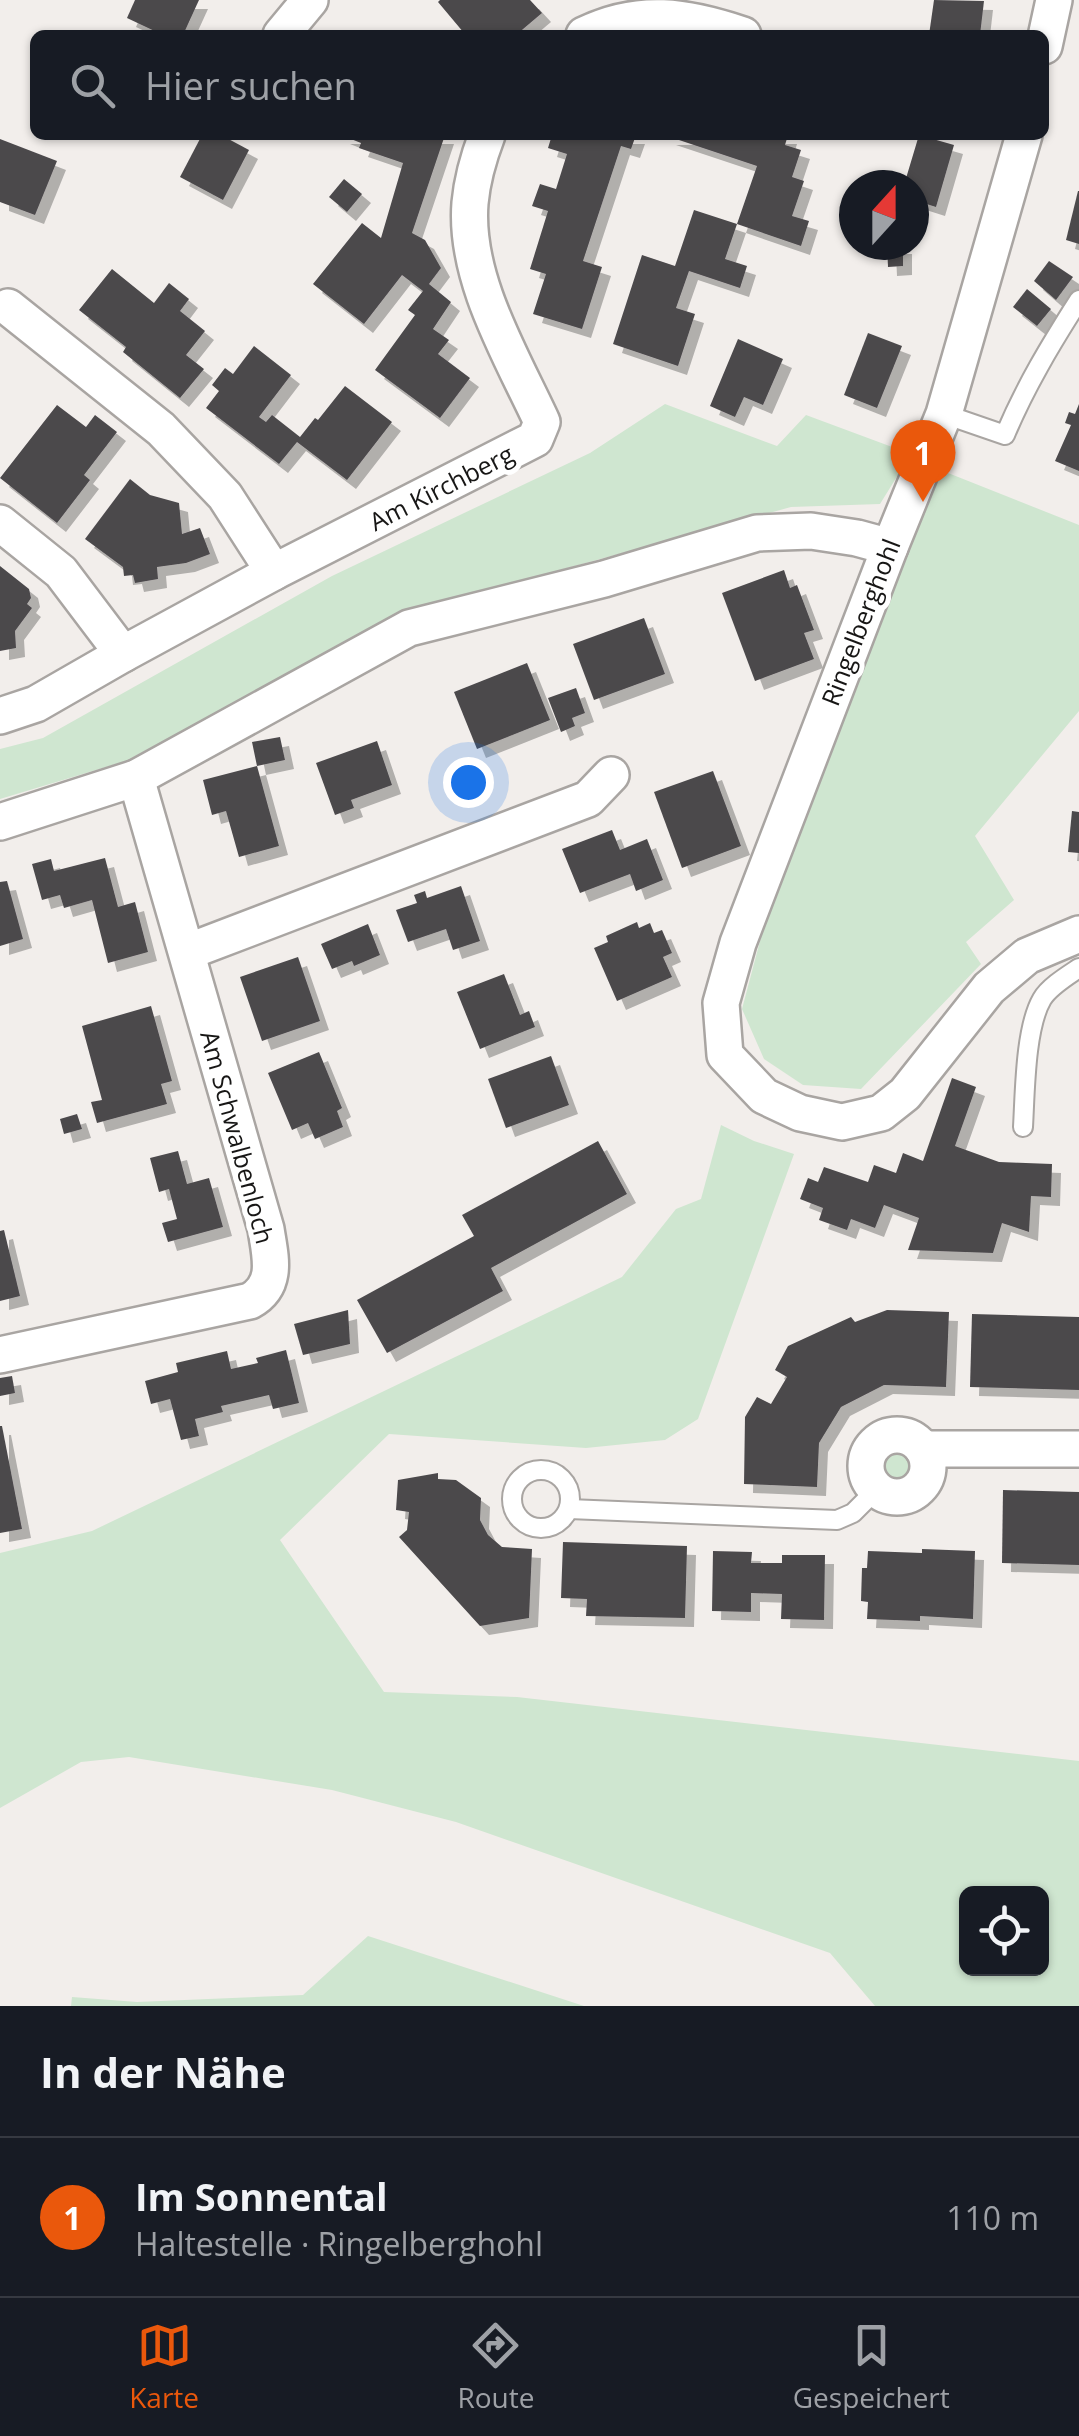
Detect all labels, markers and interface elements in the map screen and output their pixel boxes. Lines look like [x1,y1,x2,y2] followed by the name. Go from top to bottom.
[30,30,1049,140] search box
[65,58,120,113] icon: search
[145,59,357,111] text: Hier suchen
[839,170,929,260] north arrow
[890,420,956,502] pin: 1
[363,436,519,538] street label: Am Kirchberg
[813,534,907,710] street label: Ringelberghohl
[443,757,494,808] your location
[193,1027,283,1247] street label: Am Schwalbenloch
[959,1886,1049,1976] map controls
[959,1886,1049,1976] button: locate
[40,2043,286,2100] text: In der Nähe
[135,2170,388,2222] text: Im Sonnental
[63,2196,82,2239] text: 1
[946,2196,1039,2239] text: 110 m
[135,2222,543,2265] text: Haltestelle · Ringelberghohl
[129,2318,199,2416] tab: Karte
[457,2318,534,2416] tab: Route
[793,2318,950,2416] tab: Gespeichert

